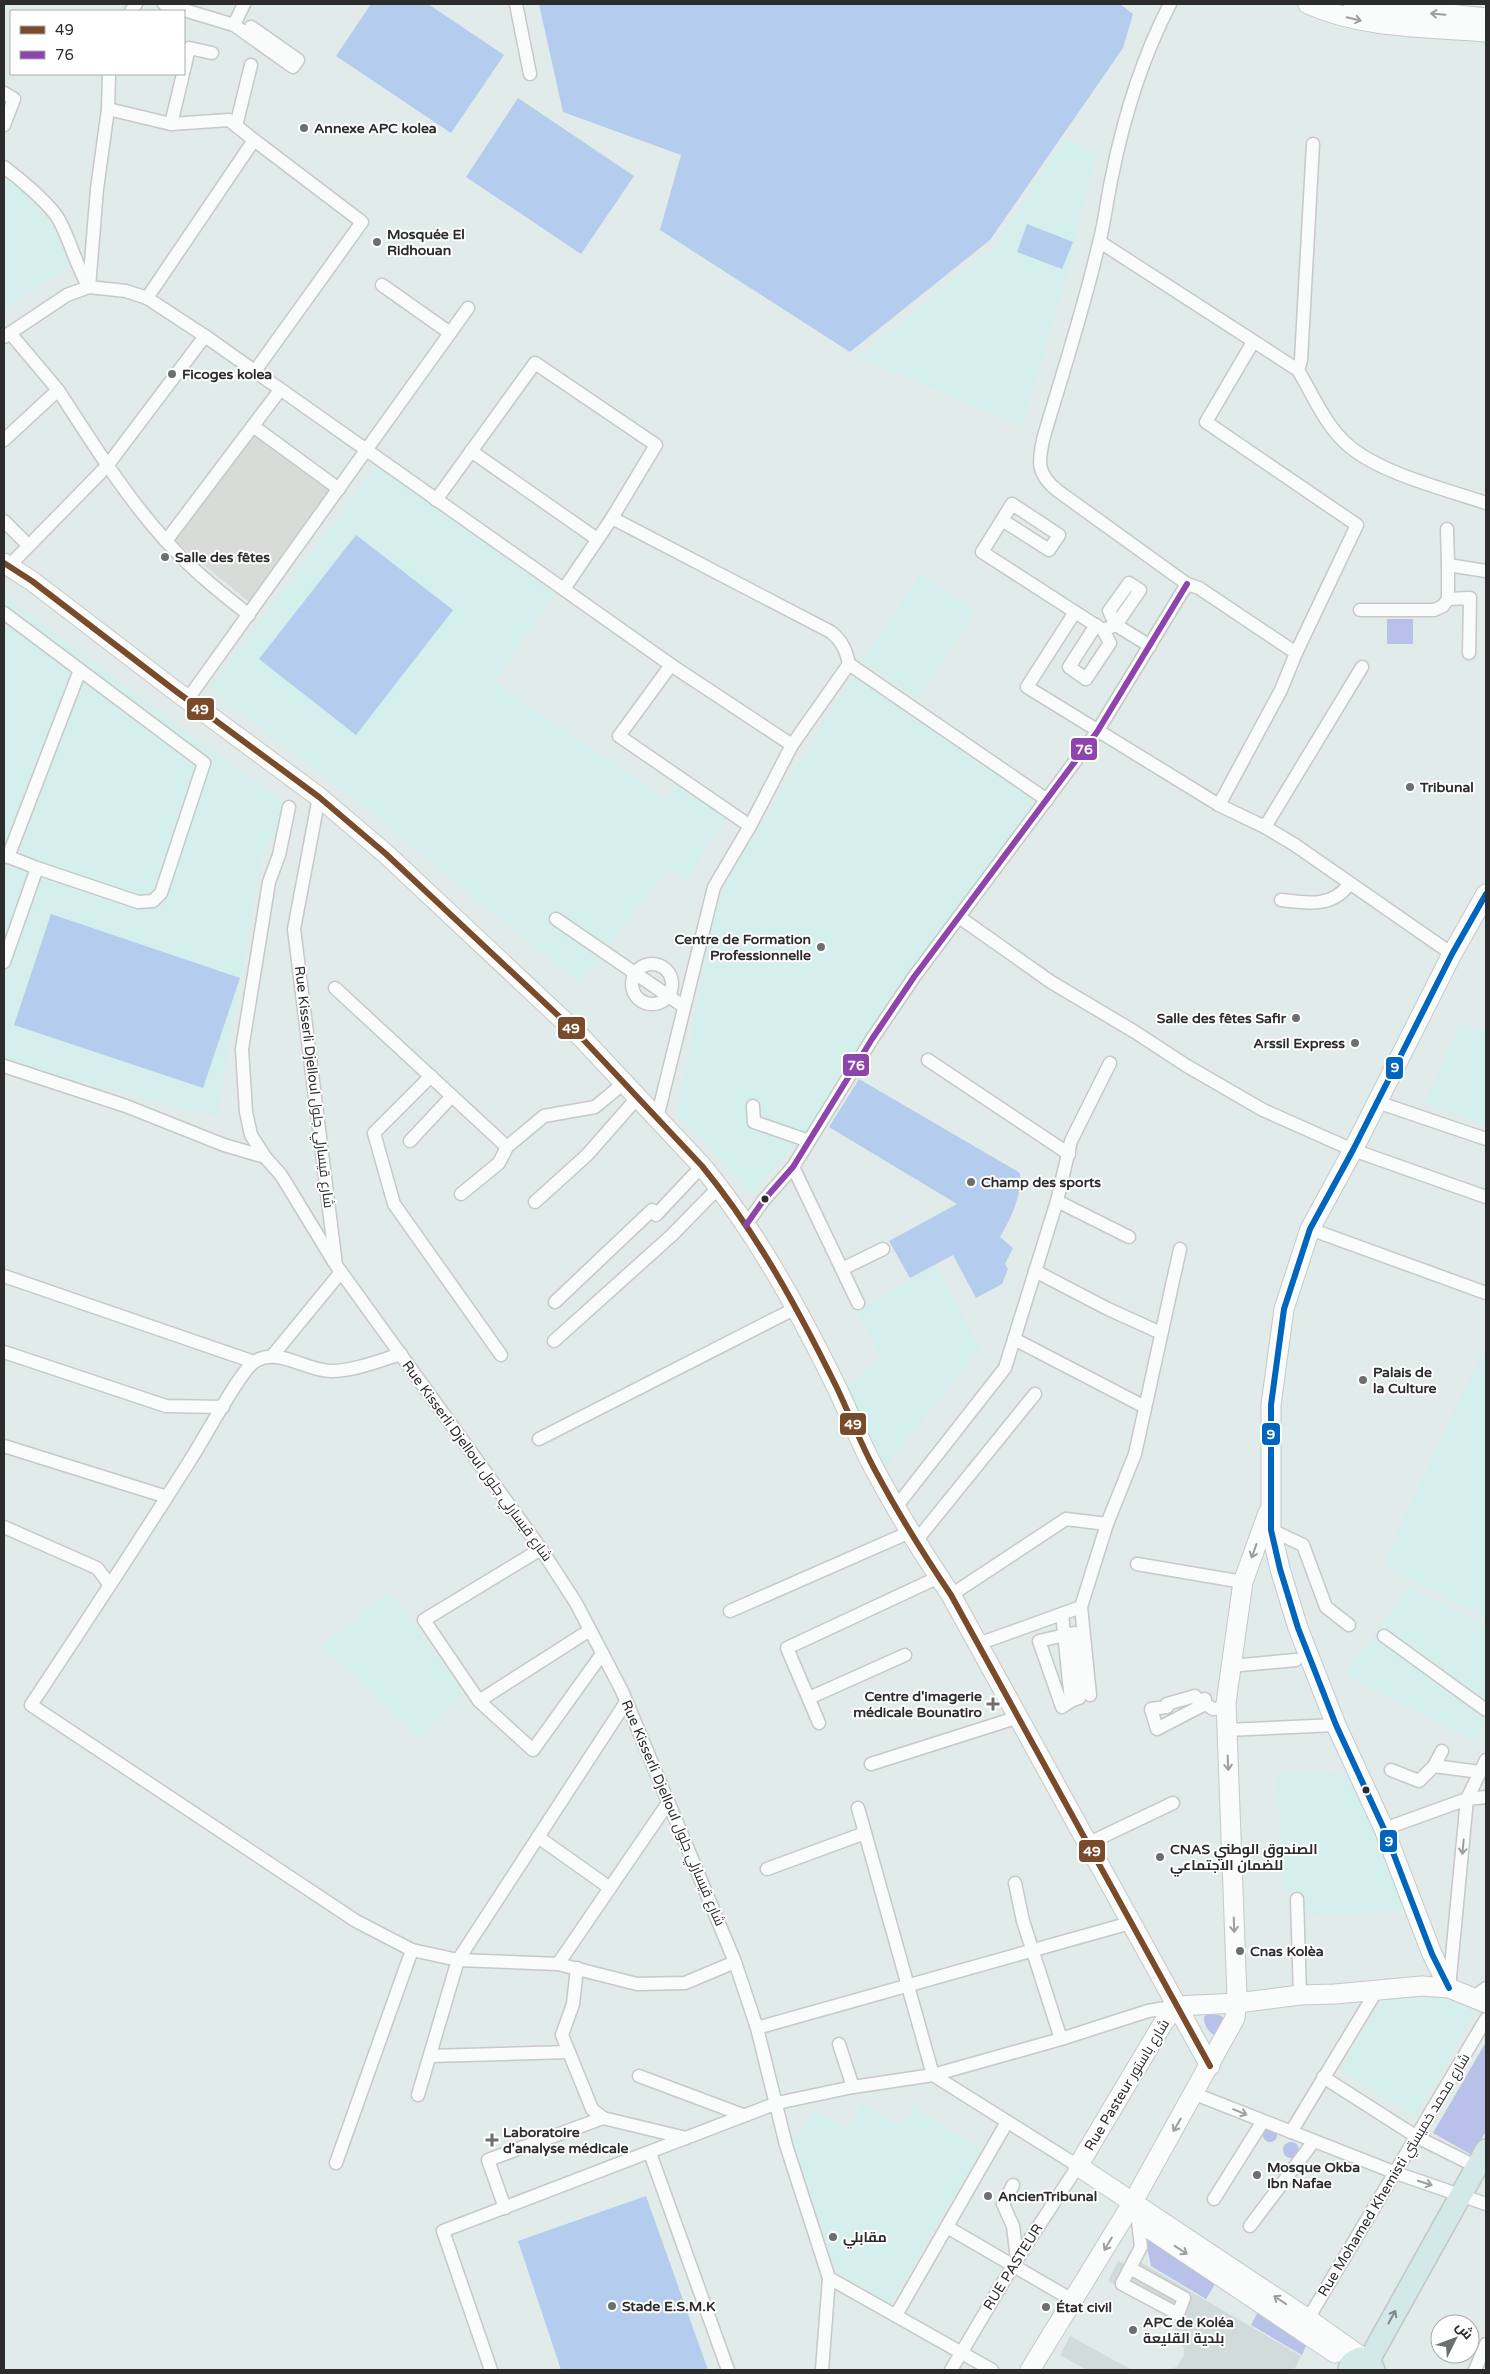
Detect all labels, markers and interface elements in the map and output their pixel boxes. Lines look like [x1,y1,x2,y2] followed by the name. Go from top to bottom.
[1430,9,1446,18] one-way arrow
[10,10,185,75] legend
[1346,15,1362,24] one-way arrow
[55,21,74,39] text: 49
[55,46,74,64] text: 76
[314,120,437,137] place label: Annexe APC kolea
[298,122,310,134] marker: Annexe APC kolea
[387,226,465,259] place label: Mosquée El Ridhouan
[371,236,383,248] marker: Mosquée El Ridhouan
[182,366,272,383] place label: Ficoges kolea
[166,368,178,380] marker: Ficoges kolea
[175,549,270,566] place label: Salle des fêtes
[159,551,171,563] marker: Salle des fêtes
[186,697,215,721] line badge: 49
[191,701,209,718] text: 49
[1070,737,1098,761] line badge: 76
[1075,741,1093,758] text: 76
[1419,779,1474,796] place label: Tribunal
[1404,781,1416,793] marker: Tribunal
[675,931,811,964] place label: Centre de Formation Professionnelle
[815,941,827,953] marker: Centre de Formation Professionnelle
[288,965,337,1209] street label: Rue Kisserli Djelloul شارع قيسارلي جلول
[1157,1010,1287,1027] place label: Salle des fêtes Safir
[1290,1012,1302,1024] marker: Salle des fêtes Safir
[557,1016,586,1040] line badge: 49
[562,1020,580,1037] text: 49
[1253,1035,1345,1052] place label: Arssil Express
[1349,1037,1361,1049] marker: Arssil Express
[842,1053,870,1077] line badge: 76
[1385,1056,1404,1080] line badge: 9
[847,1057,865,1074] text: 76
[1391,1059,1400,1076] text: 9
[981,1174,1101,1191] place label: Champ des sports
[965,1176,977,1188] marker: Champ des sports
[760,1194,770,1204] unlabelled marker
[396,1357,556,1566] street label: Rue Kisserli Djelloul شارع قيسارلي جلول
[1373,1364,1437,1397] place label: Palais de la Culture
[1357,1374,1369,1386] marker: Palais de la Culture
[839,1412,867,1436] line badge: 49
[844,1416,862,1433] text: 49
[1261,1422,1281,1446] line badge: 9
[1267,1426,1276,1443] text: 9
[1249,1543,1258,1558] one-way arrow
[853,1688,982,1721] place label: Centre d'imagerie médicale Bounatiro
[615,1697,728,1930] street label: Rue Kisserli Djelloul شارع قيسارلي جلول
[986,1697,1000,1711] marker: Centre d'imagerie médicale Bounatiro
[1224,1755,1233,1771] one-way arrow
[1361,1785,1371,1795] unlabelled marker
[1379,1829,1398,1853] line badge: 9
[1385,1833,1394,1850] text: 9
[1078,1839,1106,1863] line badge: 49
[1458,1839,1468,1855] one-way arrow
[1170,1841,1318,1877] place label: CNAS الصندوق الوطني للضمان الاجتماعي
[1083,1843,1101,1860] text: 49
[1154,1851,1166,1863] marker: CNAS الصندوق الوطني للضمان الاجتماعي
[1230,1917,1239,1933] one-way arrow
[1250,1943,1324,1960] place label: Cnas Kolèa
[1234,1945,1246,1957] marker: Cnas Kolèa
[1081,2016,1173,2154] street label: Rue Pasteur شارع باستور
[1314,2050,1476,2301] street label: Rue Mohamed Khemisti شارع محمد خميستي
[1232,2108,1247,2117] one-way arrow
[1172,2117,1182,2131] one-way arrow
[503,2124,628,2157] place label: Laboratoire d'analyse médicale
[485,2133,499,2147] marker: Laboratoire d'analyse médicale
[1267,2159,1360,2192] place label: Mosque Okba Ibn Nafae
[1251,2169,1263,2181] marker: Mosque Okba Ibn Nafae
[1416,2178,1432,2188] one-way arrow
[998,2188,1097,2205] place label: AncienTribunal
[982,2190,994,2202] marker: AncienTribunal
[980,2221,1046,2313] street label: RUE PASTEUR
[843,2229,887,2249] place label: مقابلي
[827,2231,839,2243] marker: مقابلي
[1102,2236,1112,2250] one-way arrow
[1174,2245,1188,2255] one-way arrow
[1273,2295,1287,2305] one-way arrow
[622,2298,716,2315] place label: Stade E.S.M.K
[1056,2299,1112,2316] place label: État civil
[606,2300,618,2312] marker: Stade E.S.M.K
[1040,2301,1052,2313] marker: État civil
[1388,2311,1398,2325] one-way arrow
[1143,2314,1234,2347] place label: APC de Koléa بلدية القليعة
[1430,2314,1480,2364] north arrow
[1452,2318,1477,2343] text: ش
[1127,2324,1139,2336] marker: APC de Koléa بلدية القليعة

